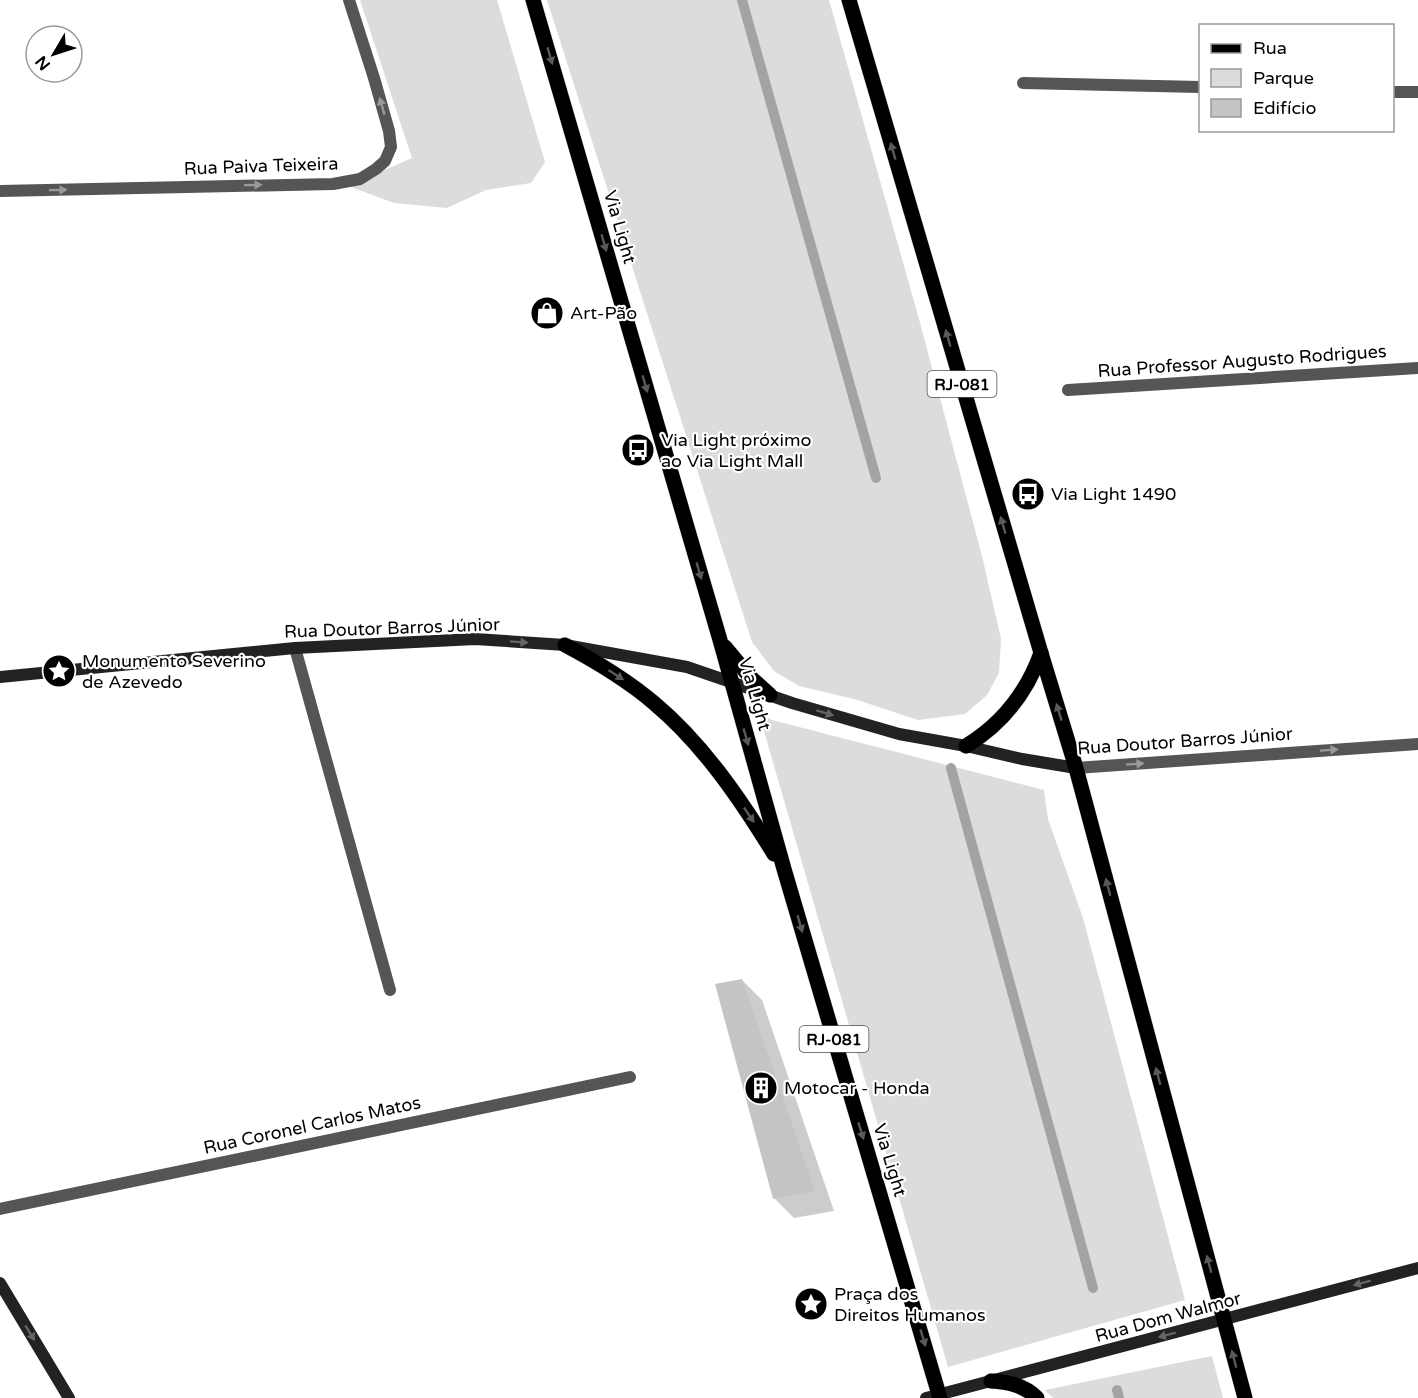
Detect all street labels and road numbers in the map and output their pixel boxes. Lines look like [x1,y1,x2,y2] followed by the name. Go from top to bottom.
[183,152,339,180] street label: Rua Paiva Teixeira
[599,188,641,266] street label: Via Light
[1097,340,1387,382] street label: Rua Professor Augusto Rodrigues
[928,371,996,397] road number: RJ-081
[284,613,500,643] street label: Rua Doutor Barros Júnior
[734,655,776,733] street label: Via Light
[1077,722,1294,760] street label: Rua Doutor Barros Júnior
[800,1026,868,1052] road number: RJ-081
[201,1091,423,1159] street label: Rua Coronel Carlos Matos
[868,1121,912,1199] street label: Via Light
[1093,1287,1244,1347] street label: Rua Dom Walmor

